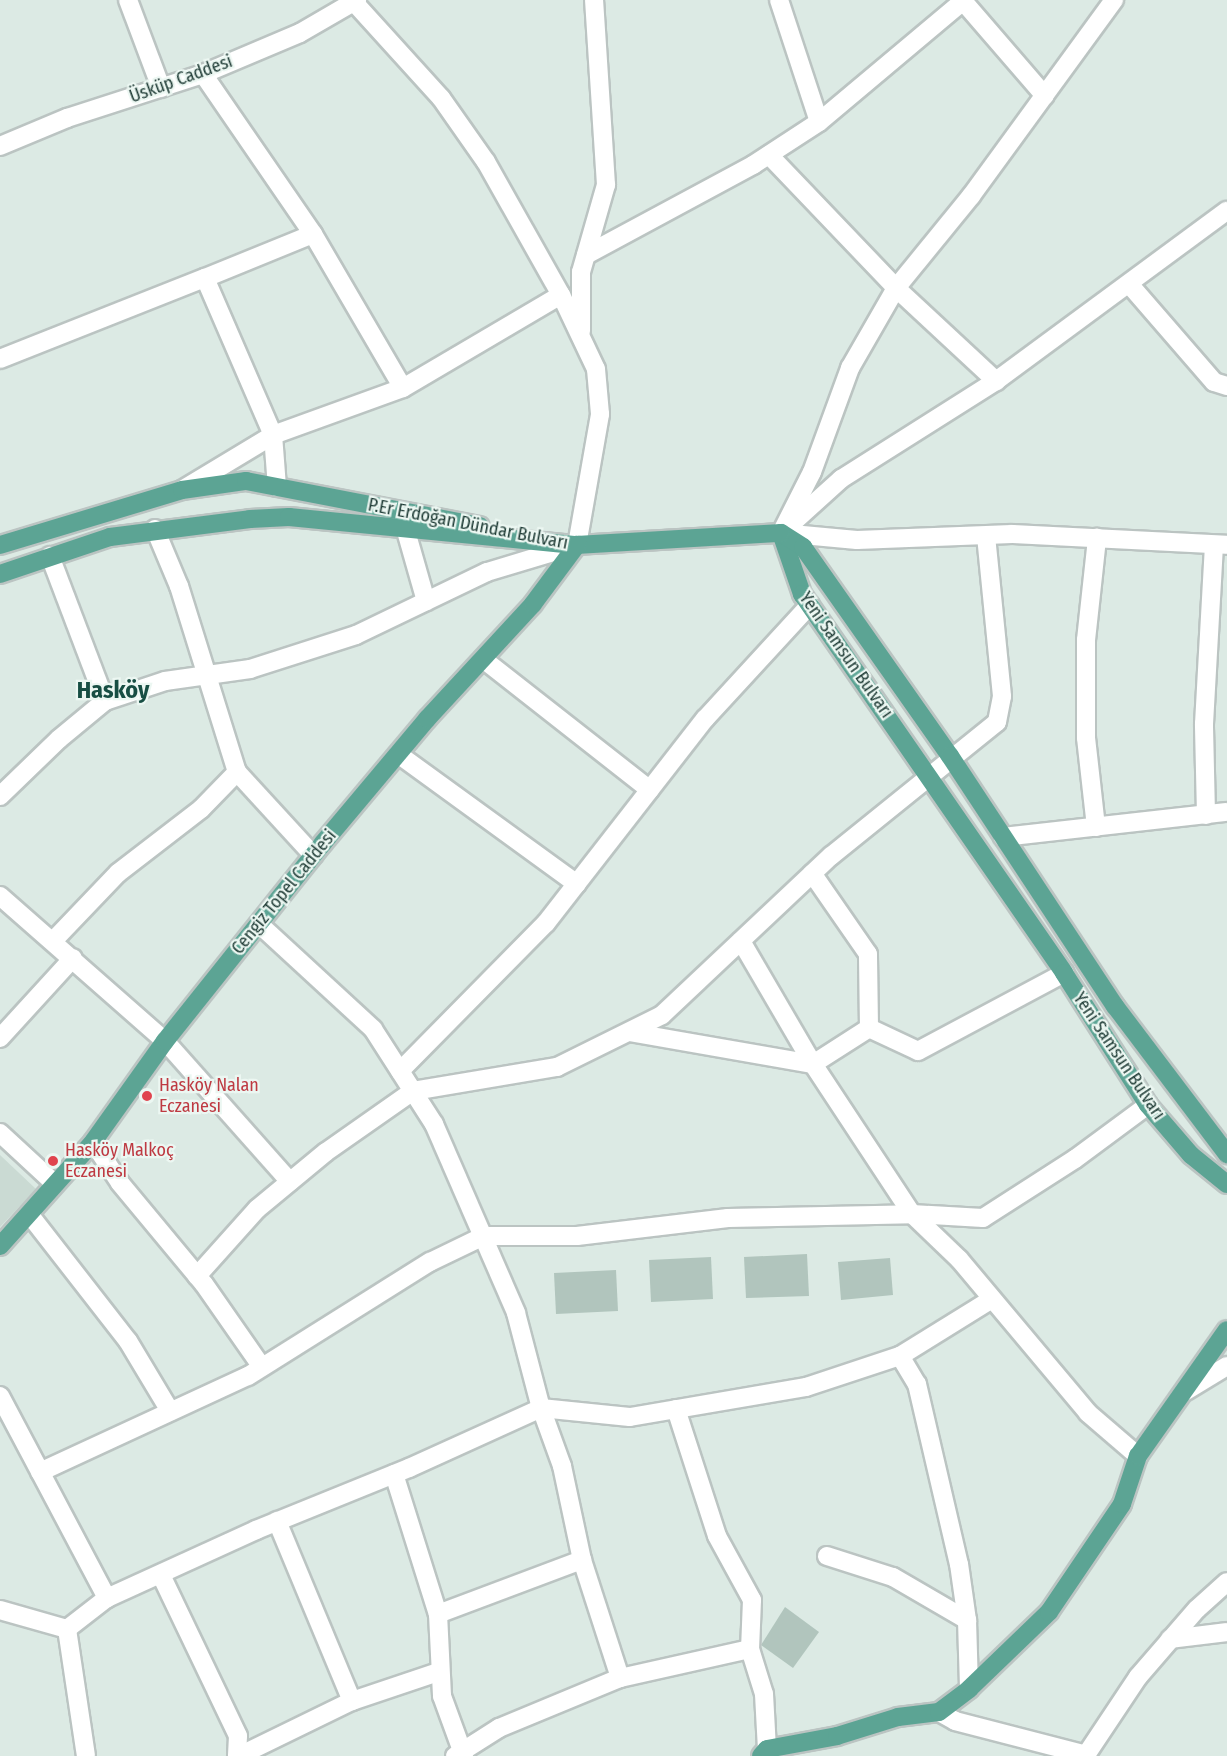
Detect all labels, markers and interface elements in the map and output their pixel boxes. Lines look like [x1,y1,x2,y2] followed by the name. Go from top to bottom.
[127,50,235,108] street label: Üsküp Caddesi
[366,494,570,554] street label: P.Er Erdoğan Dündar Bulvarı
[795,588,897,722] street label: Yeni Samsun Bulvarı
[77,677,149,705] district label: Hasköy
[227,825,341,959] street label: Cengiz Topel Caddesi
[1068,988,1170,1124] street label: Yeni Samsun Bulvarı
[159,1075,259,1118] place label: Hasköy Nalan Eczanesi
[140,1089,154,1103] marker: Hasköy Nalan Eczanesi
[65,1140,174,1182] place label: Hasköy Malkoç Eczanesi
[46,1154,60,1168] marker: Hasköy Malkoç Eczanesi

